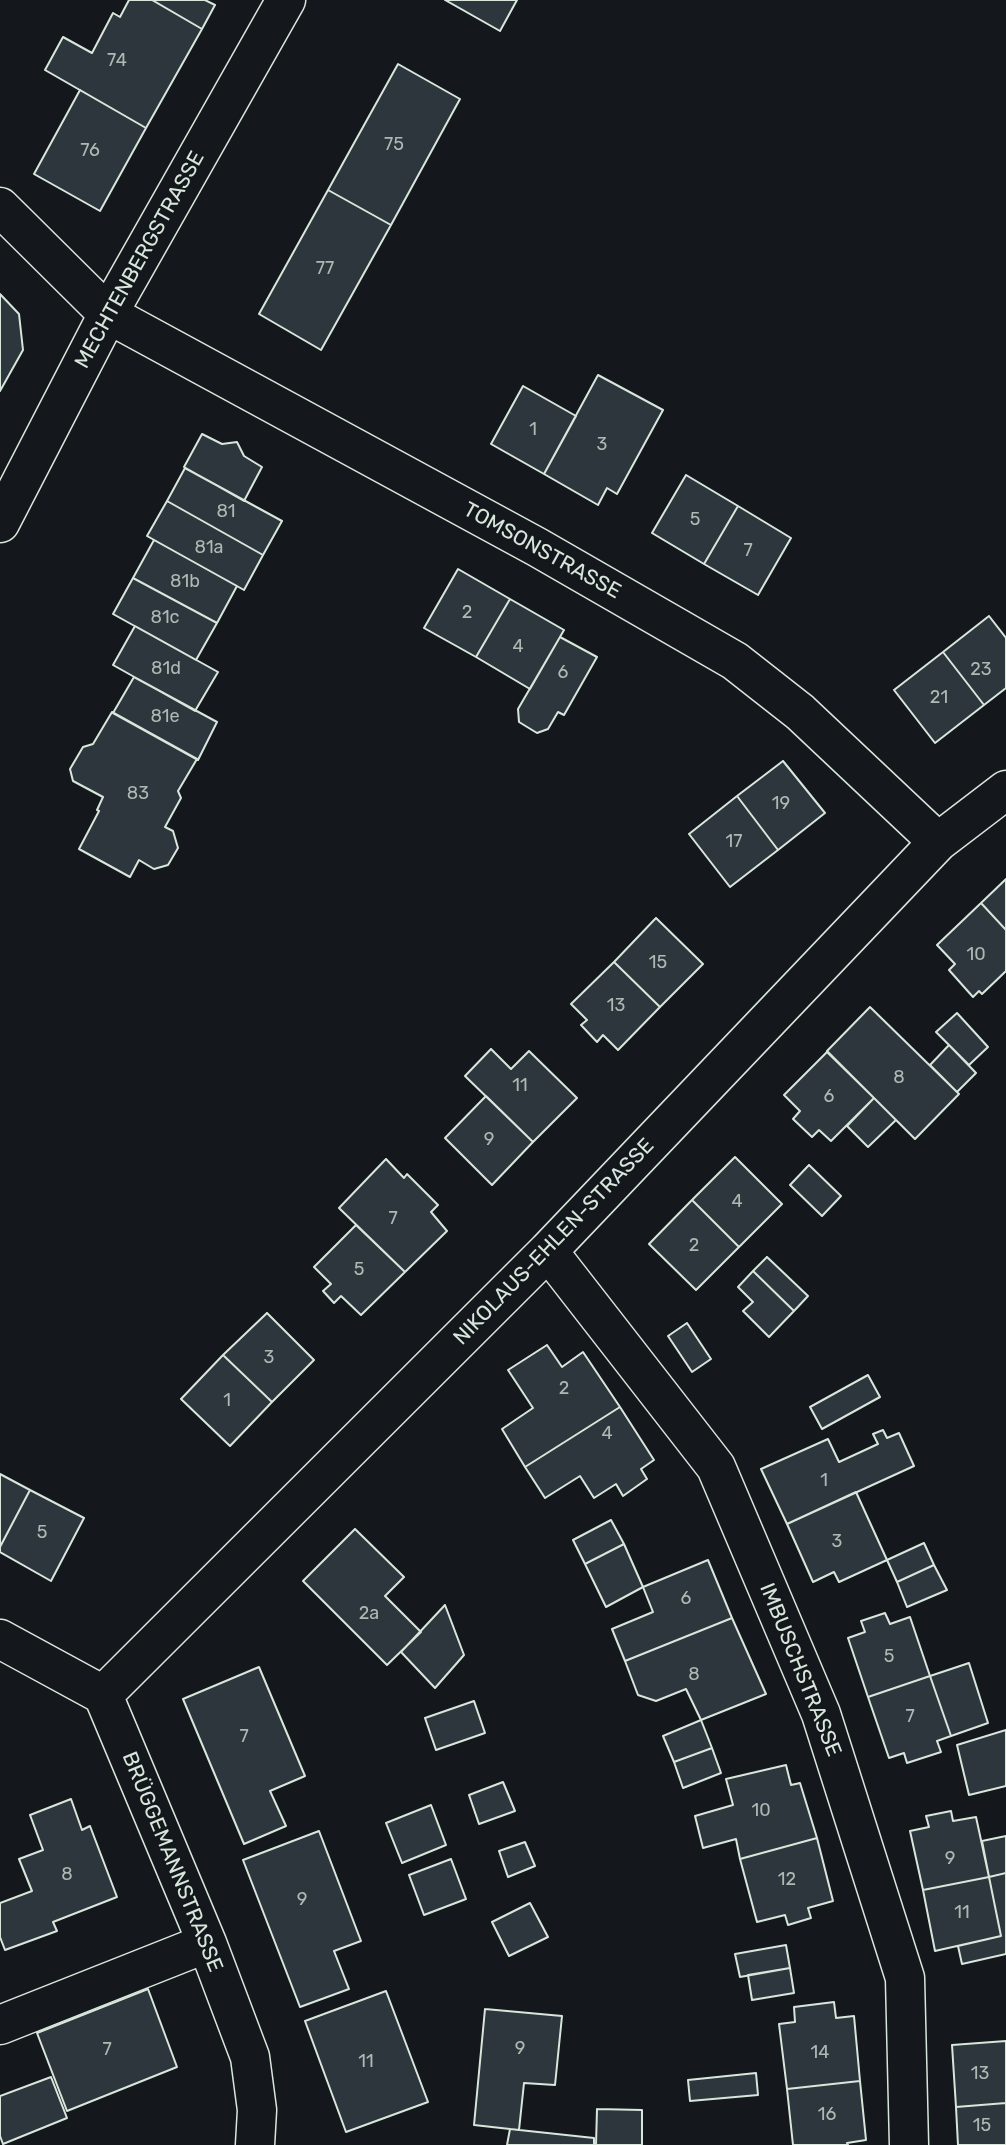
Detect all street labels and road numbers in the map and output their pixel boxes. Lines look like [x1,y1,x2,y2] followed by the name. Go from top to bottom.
[70,147,210,373] street label: MECHTENBERGSTRASSE
[459,497,625,605] street label: TOMSONSTRASSE
[448,1133,660,1351] street label: NIKOLAUS-EHLEN-STRASSE
[754,1580,846,1760] street label: IMBUSCHSTRASSE
[116,1748,228,1976] street label: BRÜGGEMANNSTRASSE

